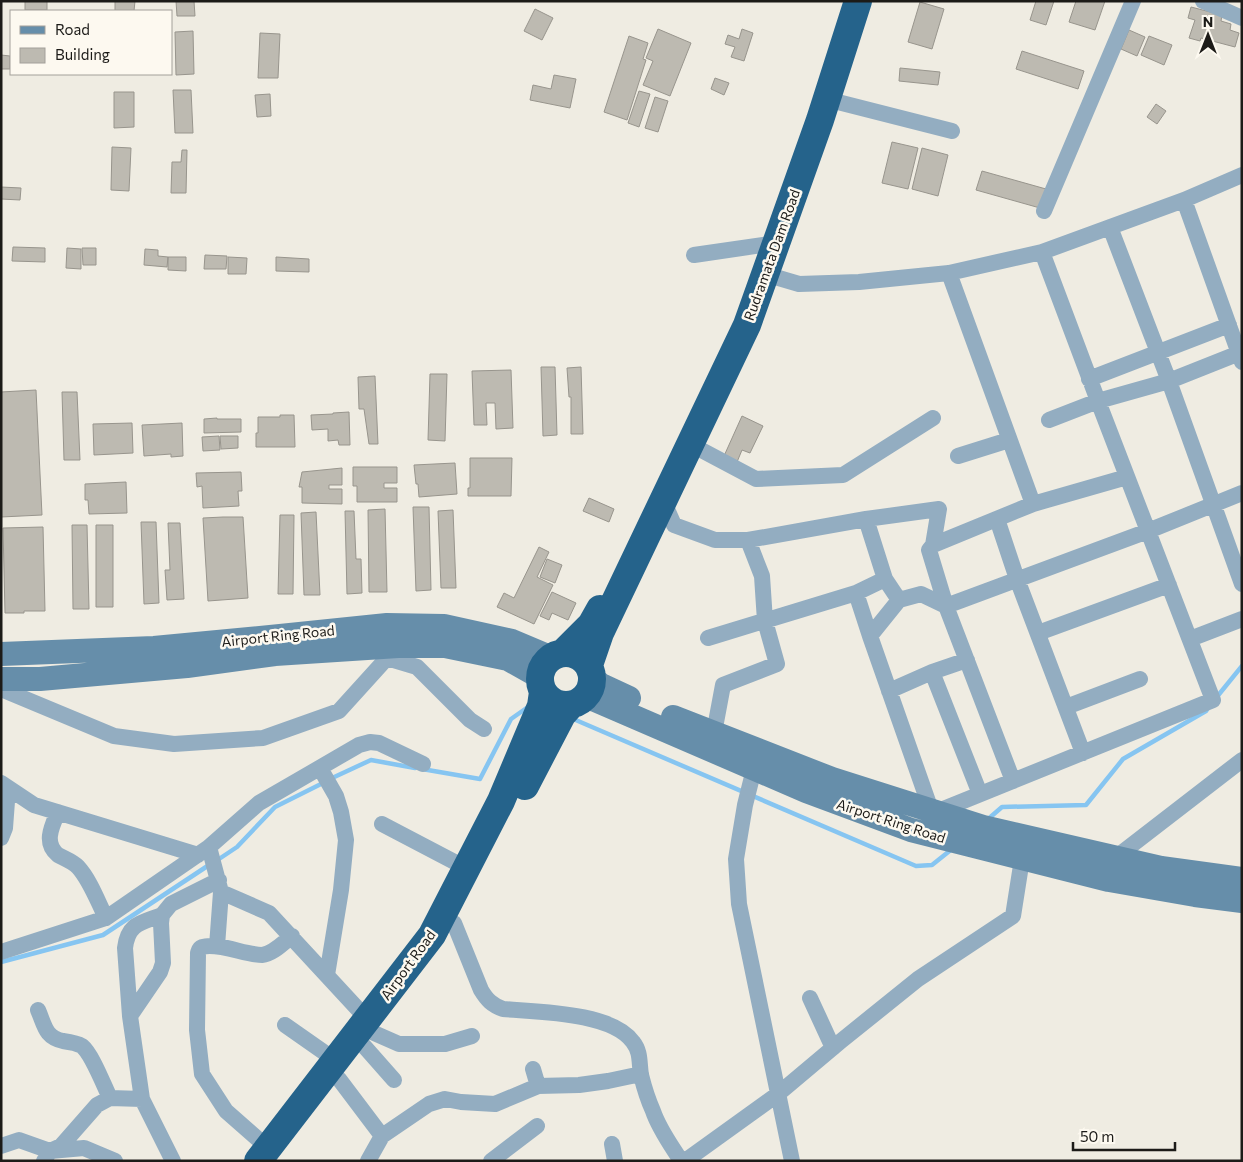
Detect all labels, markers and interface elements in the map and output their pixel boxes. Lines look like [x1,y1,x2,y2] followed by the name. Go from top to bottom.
[10,10,172,75] legend
[1183,10,1233,60] north arrow
[1203,13,1213,30] text: N
[55,20,90,38] text: Road
[55,45,110,63] text: Building
[740,187,803,323] street label: Rudramata Dam Road
[221,621,335,650] street label: Airport Ring Road
[835,795,948,846] street label: Airport Ring Road
[377,926,439,1003] street label: Airport Road
[1073,1120,1176,1152] scale bar
[1080,1127,1114,1145] text: 50 m

